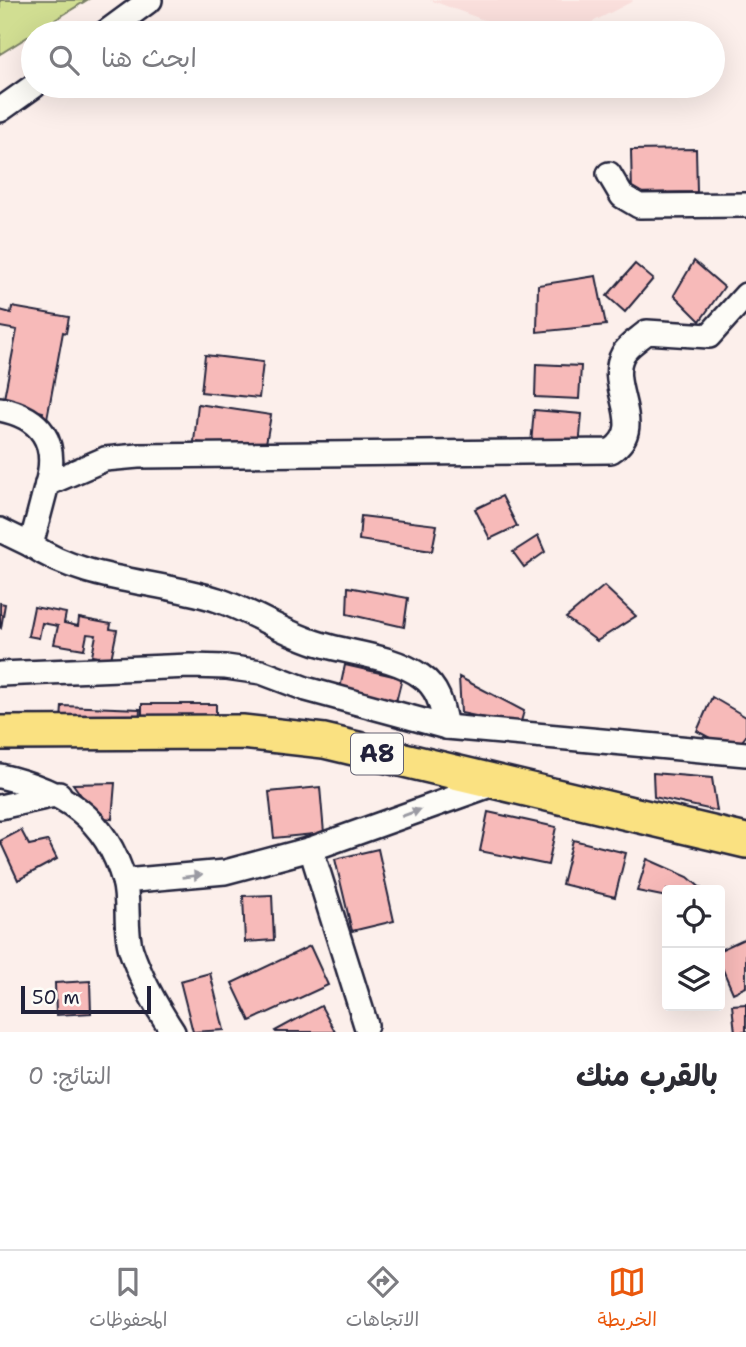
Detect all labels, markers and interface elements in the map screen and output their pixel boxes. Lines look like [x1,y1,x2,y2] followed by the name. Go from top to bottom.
[21,21,725,98] search box
[101,40,197,75] text: ابحث هنا
[45,41,83,79] icon: search
[351,734,403,774] road number: A8
[400,808,421,819] one-way arrow
[182,870,204,881] one-way arrow
[662,885,725,1011] map controls
[662,885,725,948] button: locate
[662,948,725,1011] button: layers
[21,983,150,1015] scale bar
[32,985,80,1010] text: 50 m
[576,1055,718,1096] text: بالقرب منك
[28,1061,111,1091] text: النتائج: 0
[89,1263,167,1336] tab: المحفوظات
[346,1263,419,1336] tab: الاتجاهات
[598,1263,657,1336] tab: الخريطة

